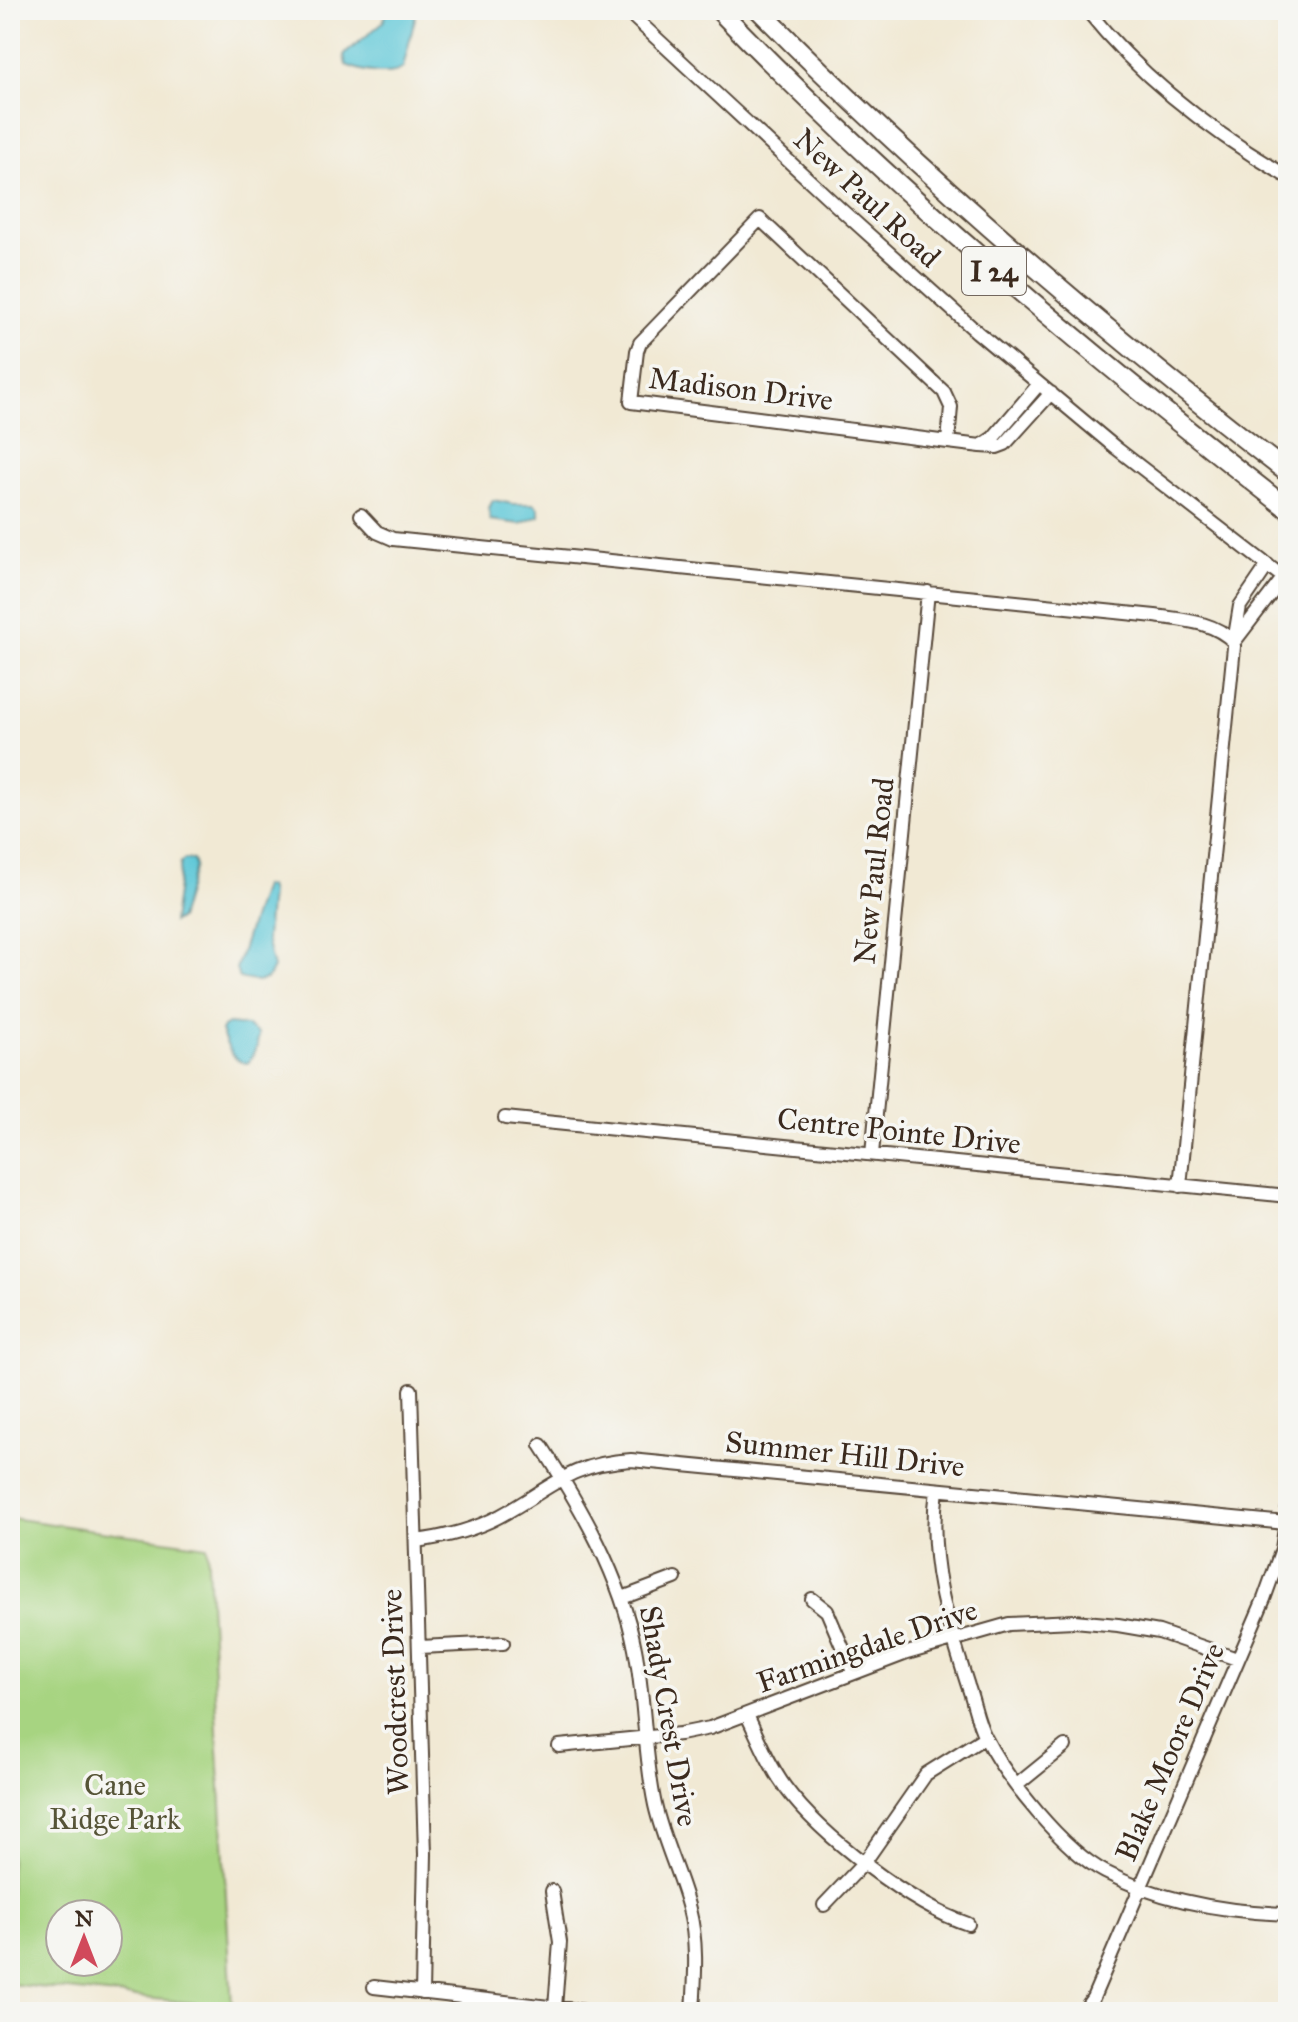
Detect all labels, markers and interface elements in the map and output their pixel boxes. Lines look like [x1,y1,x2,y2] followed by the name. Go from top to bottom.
[786,121,948,275] street label: New Paul Road
[962,247,1026,295] road number: I 24
[647,360,835,418] street label: Madison Drive
[846,776,902,966] street label: New Paul Road
[775,1100,1023,1162] street label: Centre Pointe Drive
[724,1424,966,1484] street label: Summer Hill Drive
[373,1588,417,1796] street label: Woodcrest Drive
[752,1591,982,1701] street label: Farmingdale Drive
[632,1603,706,1829] street label: Shady Crest Drive
[1108,1637,1232,1867] street label: Blake Moore Drive
[49,1767,181,1837] park label: Cane Ridge Park
[44,1898,124,1978] north arrow
[75,1905,94,1932] text: N

